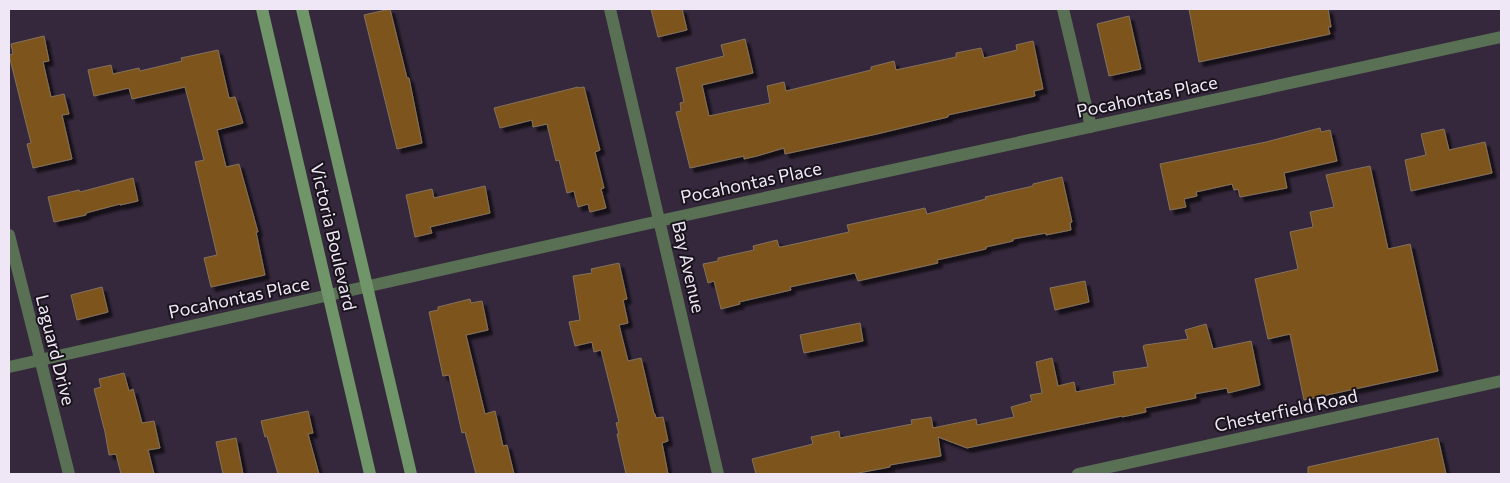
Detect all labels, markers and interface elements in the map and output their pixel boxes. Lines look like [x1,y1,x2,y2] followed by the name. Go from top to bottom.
[1074,70,1219,122] street label: Pocahontas Place
[678,156,823,208] street label: Pocahontas Place
[306,161,362,313] street label: Victoria Boulevard
[668,219,710,315] street label: Bay Avenue
[166,271,311,323] street label: Pocahontas Place
[32,292,80,407] street label: Laguard Drive
[1212,384,1359,436] street label: Chesterfield Road

